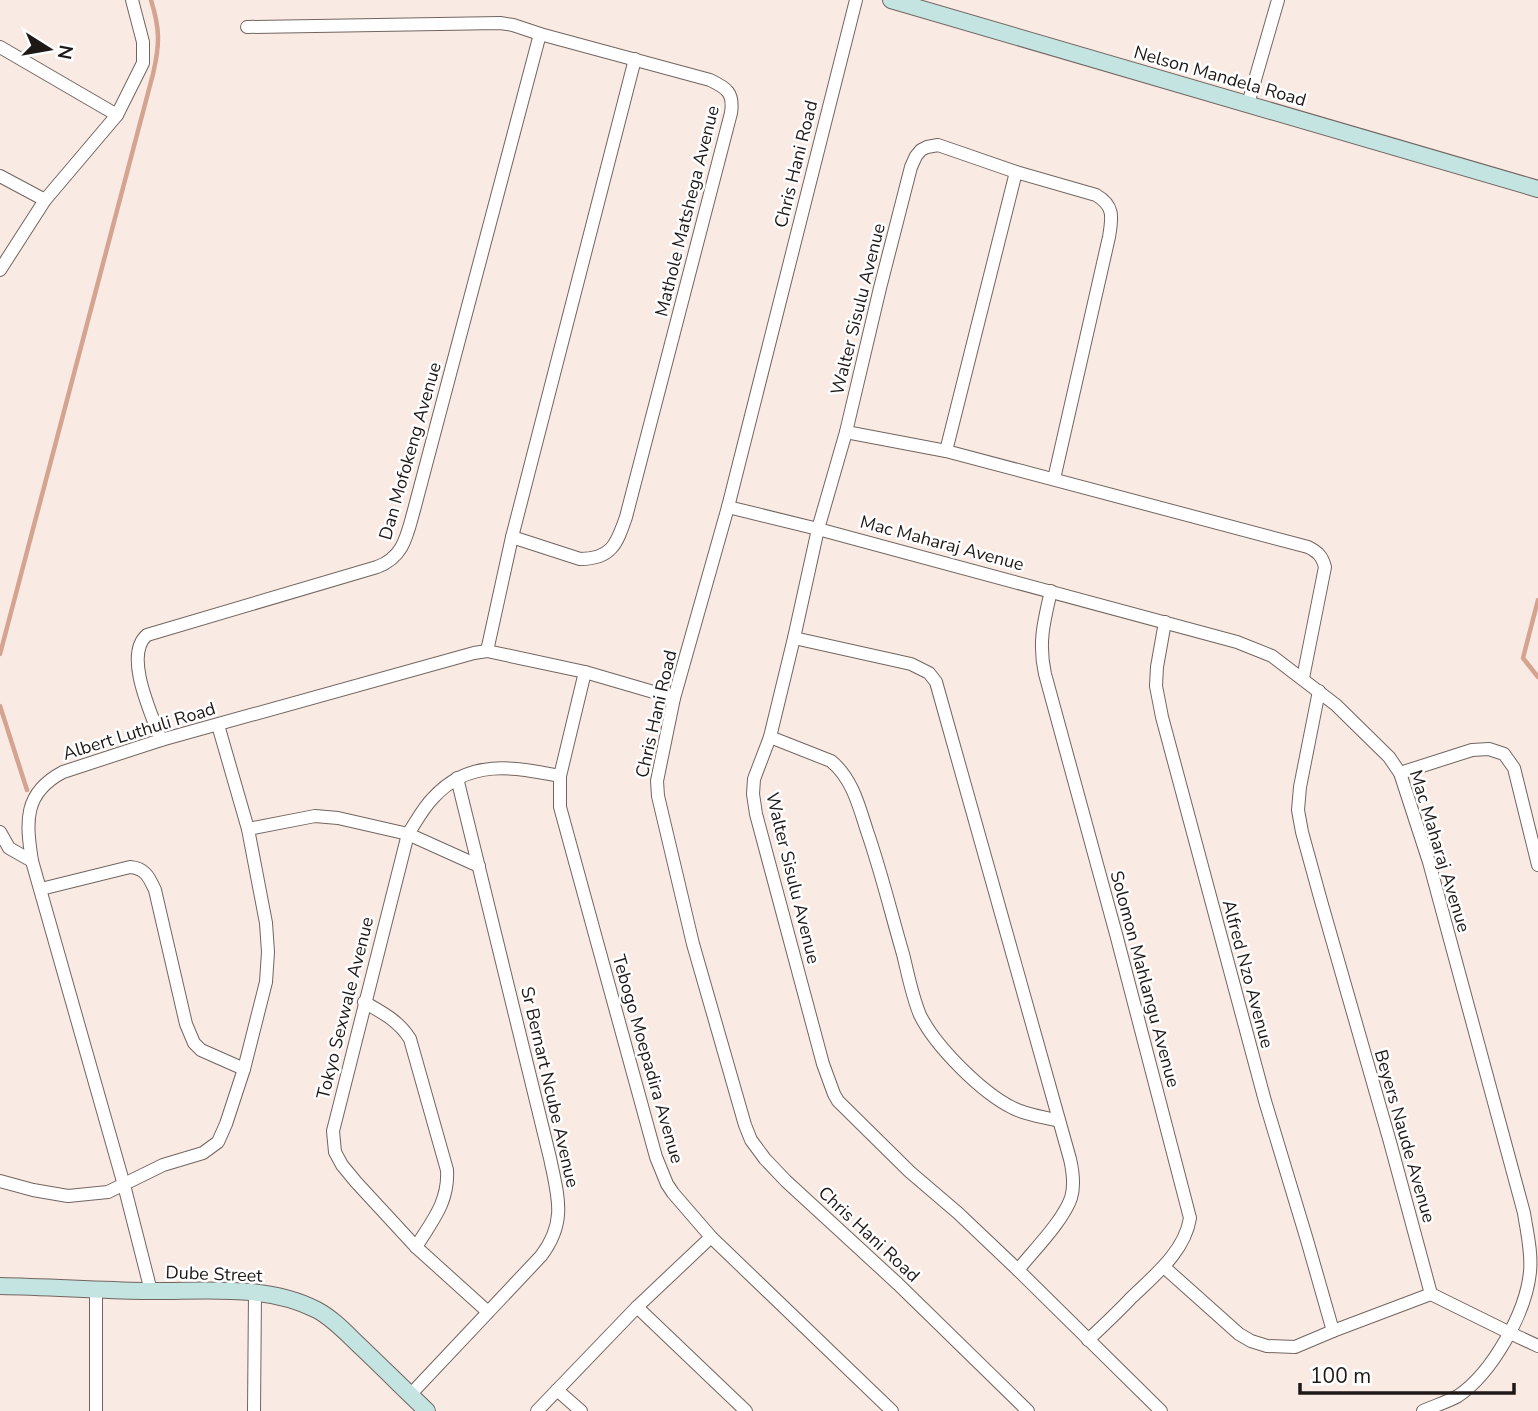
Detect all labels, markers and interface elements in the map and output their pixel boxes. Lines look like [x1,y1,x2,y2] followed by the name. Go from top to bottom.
[14,14,84,84] north arrow
[1131,40,1309,112] street label: Nelson Mandela Road
[51,43,79,62] text: N
[769,98,823,230] street label: Chris Hani Road
[649,103,725,319] street label: Mathole Matshega Avenue
[825,221,891,397] street label: Walter Sisulu Avenue
[373,359,447,543] street label: Dan Mofokeng Avenue
[857,510,1027,576] street label: Mac Maharaj Avenue
[630,648,682,780] street label: Chris Hani Road
[60,696,218,766] street label: Albert Luthuli Road
[1404,767,1476,935] street label: Mac Maharaj Avenue
[760,790,826,966] street label: Walter Sisulu Avenue
[1105,868,1185,1090] street label: Solomon Mahlangu Avenue
[1217,897,1279,1051] street label: Alfred Nzo Avenue
[311,914,379,1102] street label: Tokyo Sexwale Avenue
[607,952,689,1166] street label: Tebogo Moepadira Avenue
[515,984,585,1190] street label: Sr Bernart Ncube Avenue
[1369,1047,1441,1225] street label: Beyers Naude Avenue
[813,1181,925,1287] street label: Chris Hani Road
[165,1260,264,1288] street label: Dube Street
[1300,1352,1514,1396] scale bar
[1310,1362,1371,1390] text: 100 m

